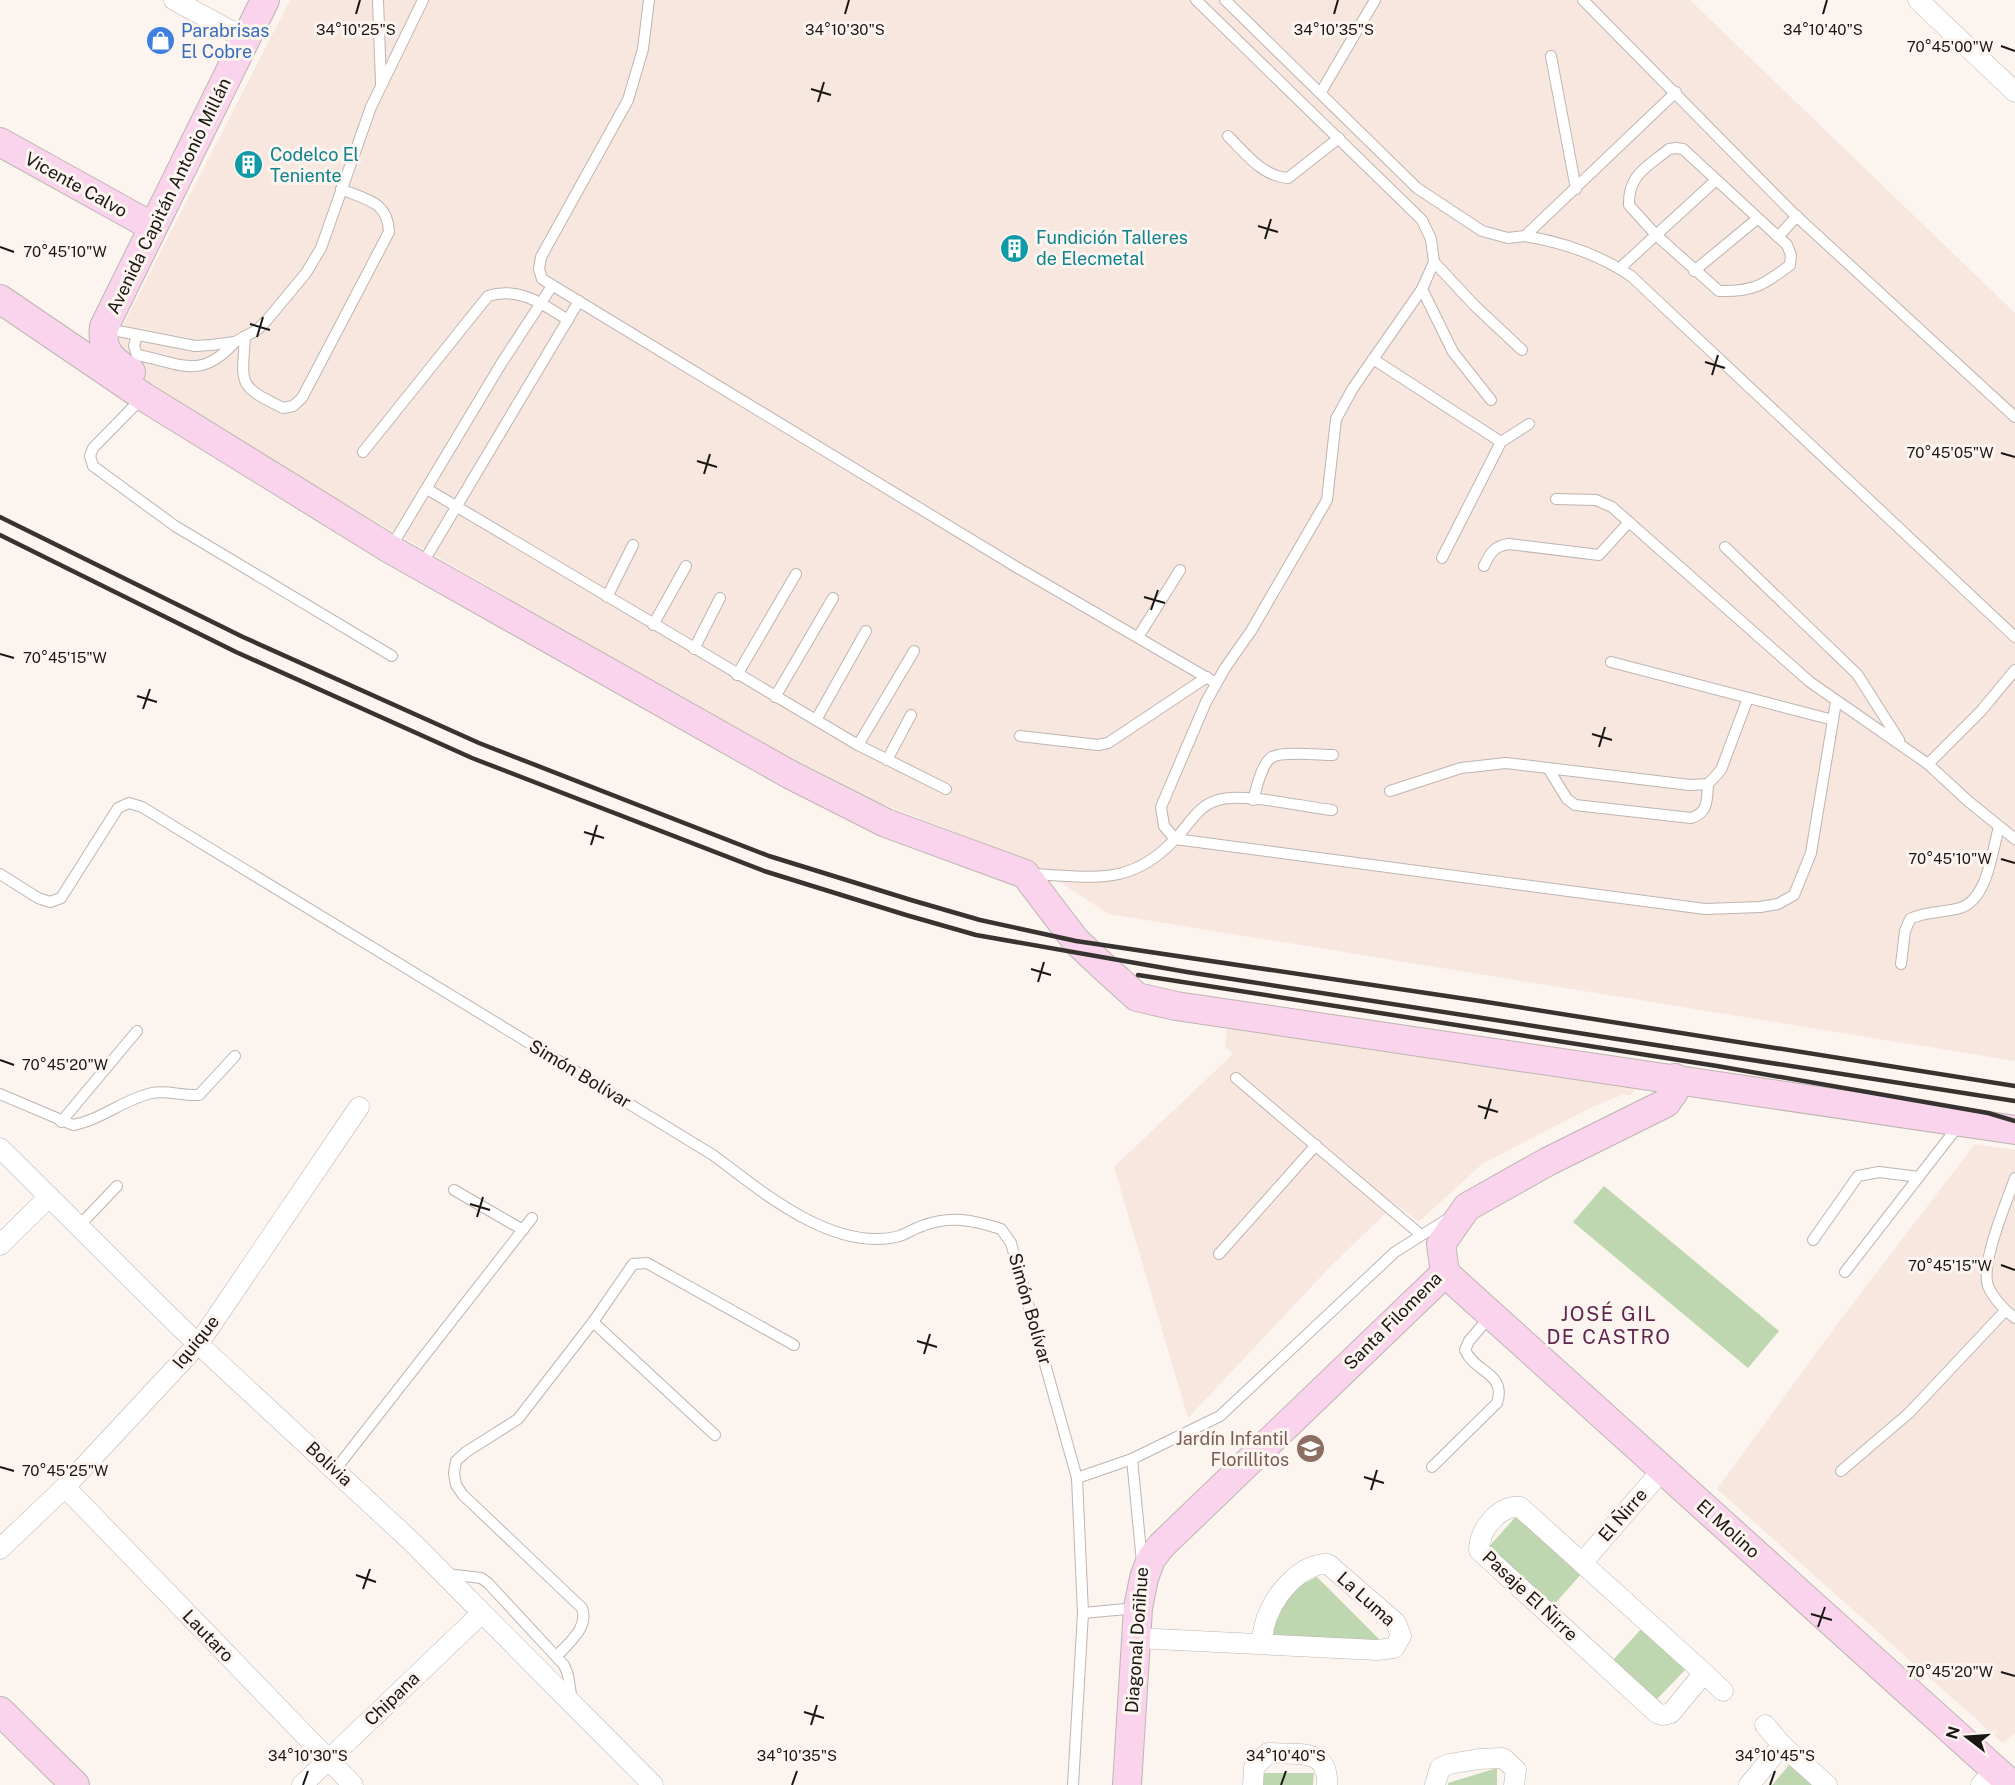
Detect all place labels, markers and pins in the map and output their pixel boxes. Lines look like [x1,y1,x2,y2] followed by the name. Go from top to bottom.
[181,20,269,62] place label: Parabrisas El Cobre
[144,25,176,57] shop icon: Parabrisas El Cobre
[270,144,359,186] place label: Codelco El Teniente
[233,149,265,181] building icon: Codelco El Teniente
[1036,227,1188,269] place label: Fundición Talleres de Elecmetal
[999,232,1031,264] building icon: Fundición Talleres de Elecmetal
[1176,1428,1289,1470] place label: Jardín Infantil Florillitos
[1294,1433,1326,1465] school or university icon: Jardín Infantil Florillitos

